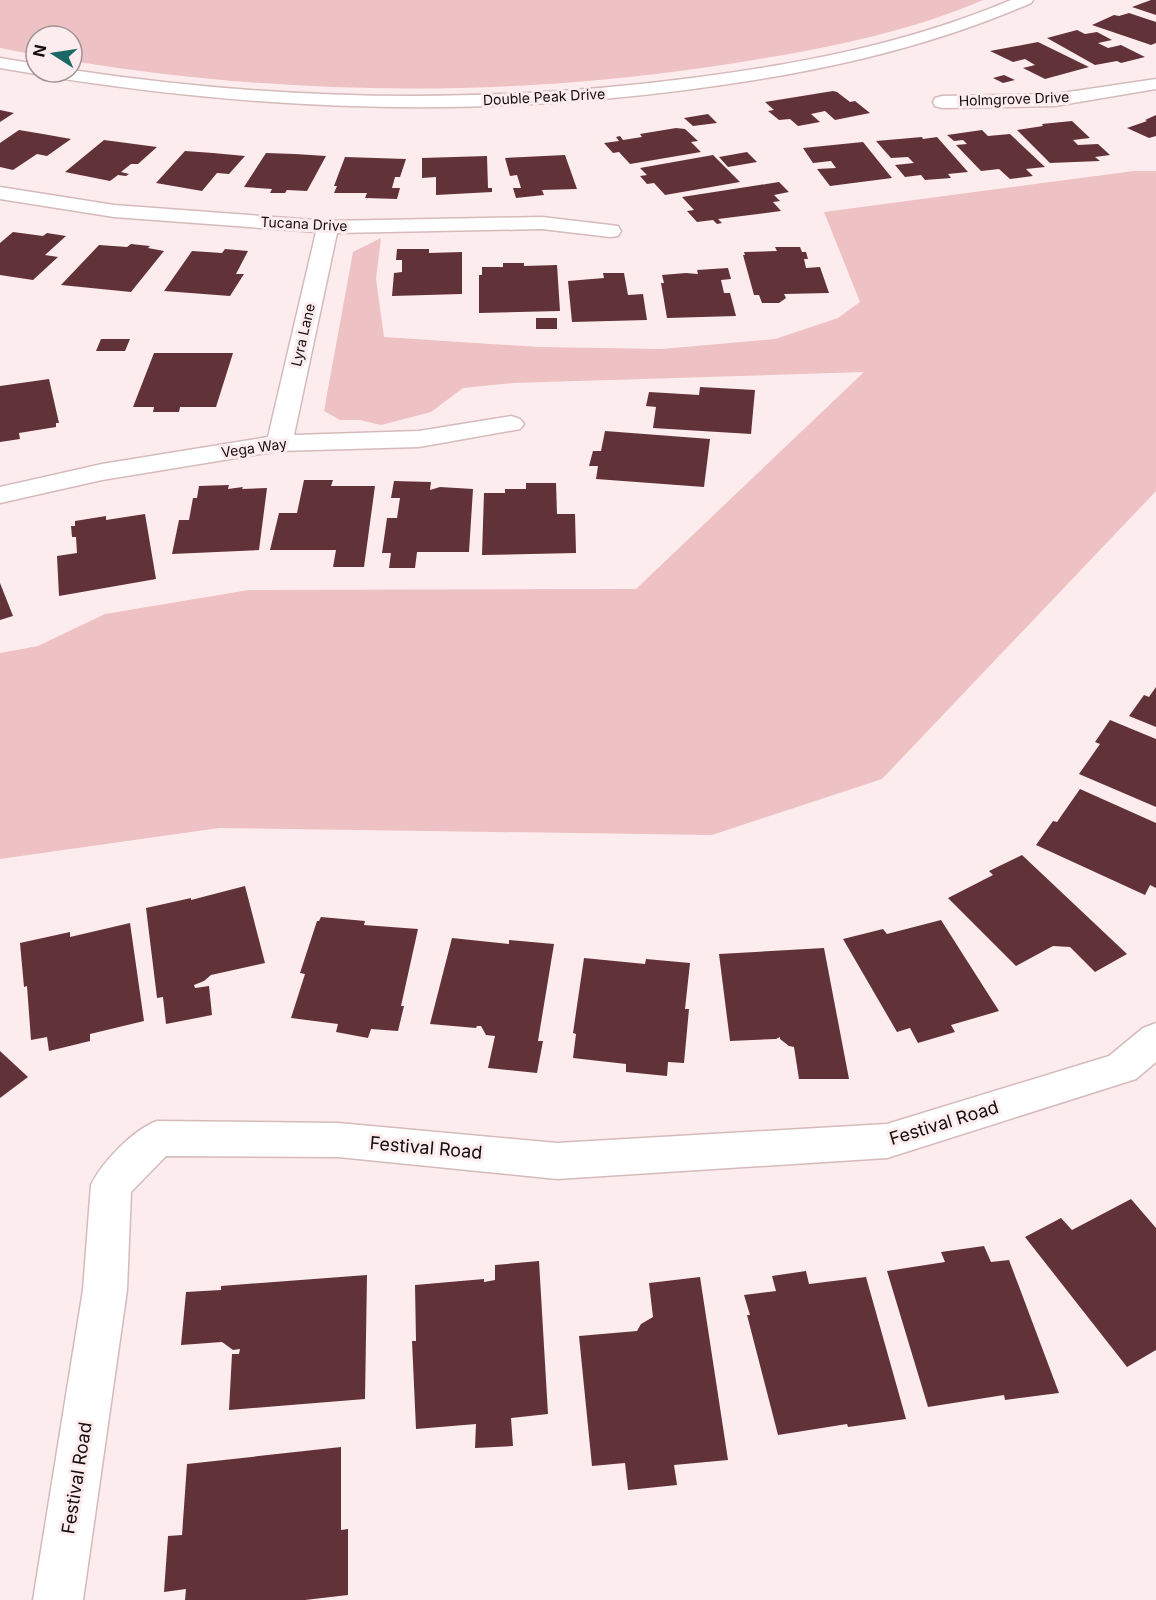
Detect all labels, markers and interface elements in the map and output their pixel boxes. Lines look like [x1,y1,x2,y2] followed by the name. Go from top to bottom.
[24,24,84,84] north arrow
[28,43,50,59] text: N
[482,85,605,108] street label: Double Peak Drive
[958,88,1070,109] street label: Holmgrove Drive
[260,213,348,234] street label: Tucana Drive
[287,302,318,368] street label: Lyra Lane
[220,434,288,461] street label: Vega Way
[887,1096,1001,1149] street label: Festival Road
[369,1132,483,1163] street label: Festival Road
[57,1420,96,1535] street label: Festival Road

